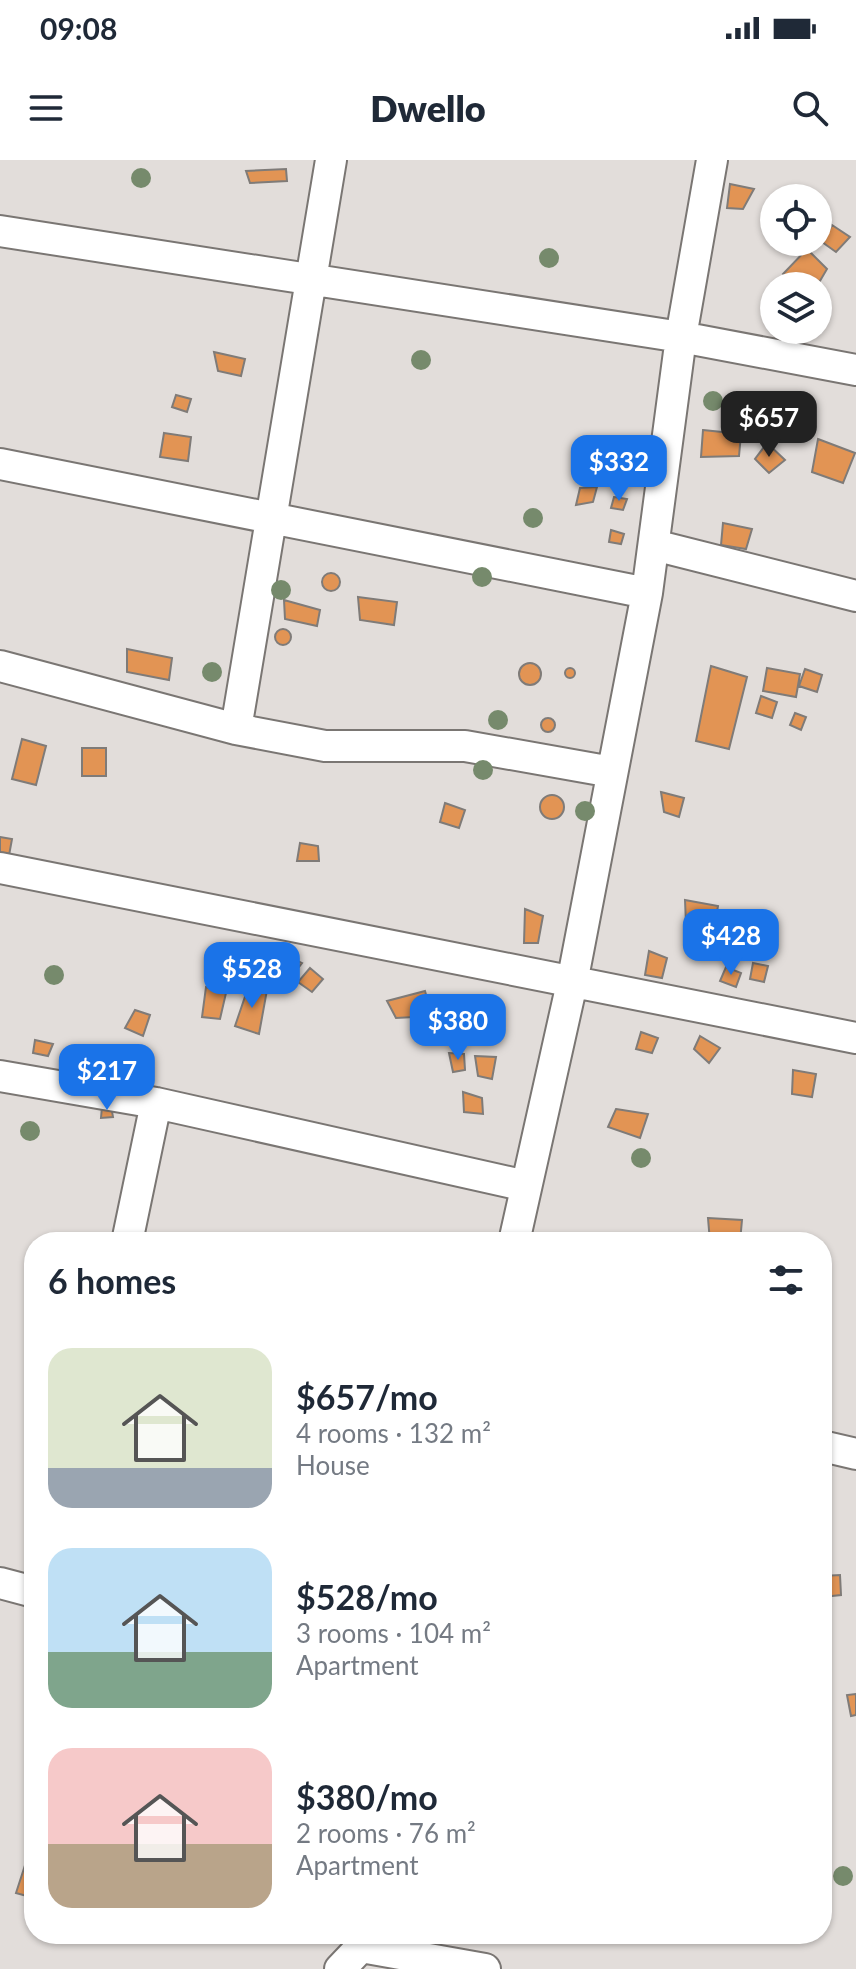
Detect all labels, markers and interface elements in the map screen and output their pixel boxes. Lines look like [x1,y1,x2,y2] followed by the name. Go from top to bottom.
[40,10,117,46] text: 09:08
[24,86,68,130] icon: menu
[370,86,486,130] text: Dwello
[788,86,832,130] icon: search
[760,184,832,344] map controls
[760,184,832,256] button: locate
[760,272,832,344] button: layers
[722,391,816,459] pin: $657
[739,401,799,433] text: $657
[572,435,666,503] pin: $332
[589,445,649,477] text: $332
[684,909,778,977] pin: $428
[701,919,761,951] text: $428
[205,942,299,1010] pin: $528
[222,952,282,984] text: $528
[411,994,505,1062] pin: $380
[428,1004,488,1036] text: $380
[60,1044,154,1112] pin: $217
[77,1054,137,1086] text: $217
[764,1258,808,1302] icon: filters
[48,1260,176,1301] text: 6 homes
[296,1376,438,1417] text: $657/mo
[112,1380,208,1476] icon: home
[296,1417,491,1449] text: 4 rooms · 132 m²
[296,1449,370,1481] text: House
[296,1576,438,1617] text: $528/mo
[112,1580,208,1676] icon: home
[296,1617,491,1649] text: 3 rooms · 104 m²
[296,1649,419,1681] text: Apartment
[296,1776,438,1817] text: $380/mo
[112,1780,208,1876] icon: home
[296,1817,476,1849] text: 2 rooms · 76 m²
[296,1849,419,1881] text: Apartment

